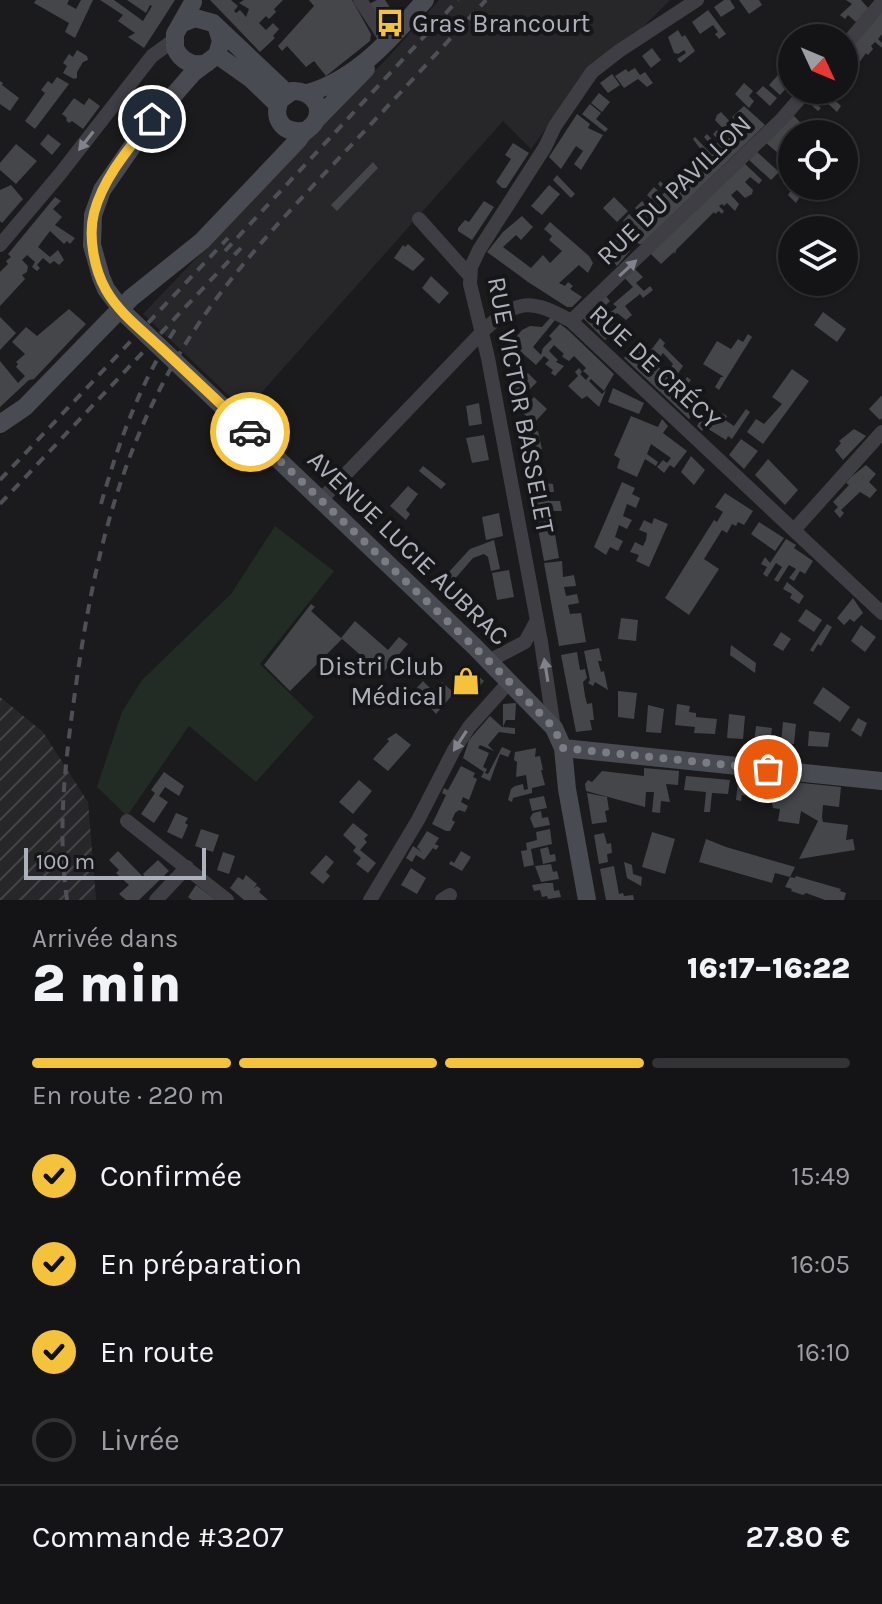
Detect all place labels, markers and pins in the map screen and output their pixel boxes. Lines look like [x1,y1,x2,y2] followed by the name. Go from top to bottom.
[375,8,405,38] bus stop icon: Gras Brancourt
[412,8,591,39] place label: Gras Brancourt
[118,85,186,153] pin
[318,651,444,712] place label: Distri Club Médical
[451,666,481,696] shop icon: Distri Club Médical
[734,735,802,803] pin

